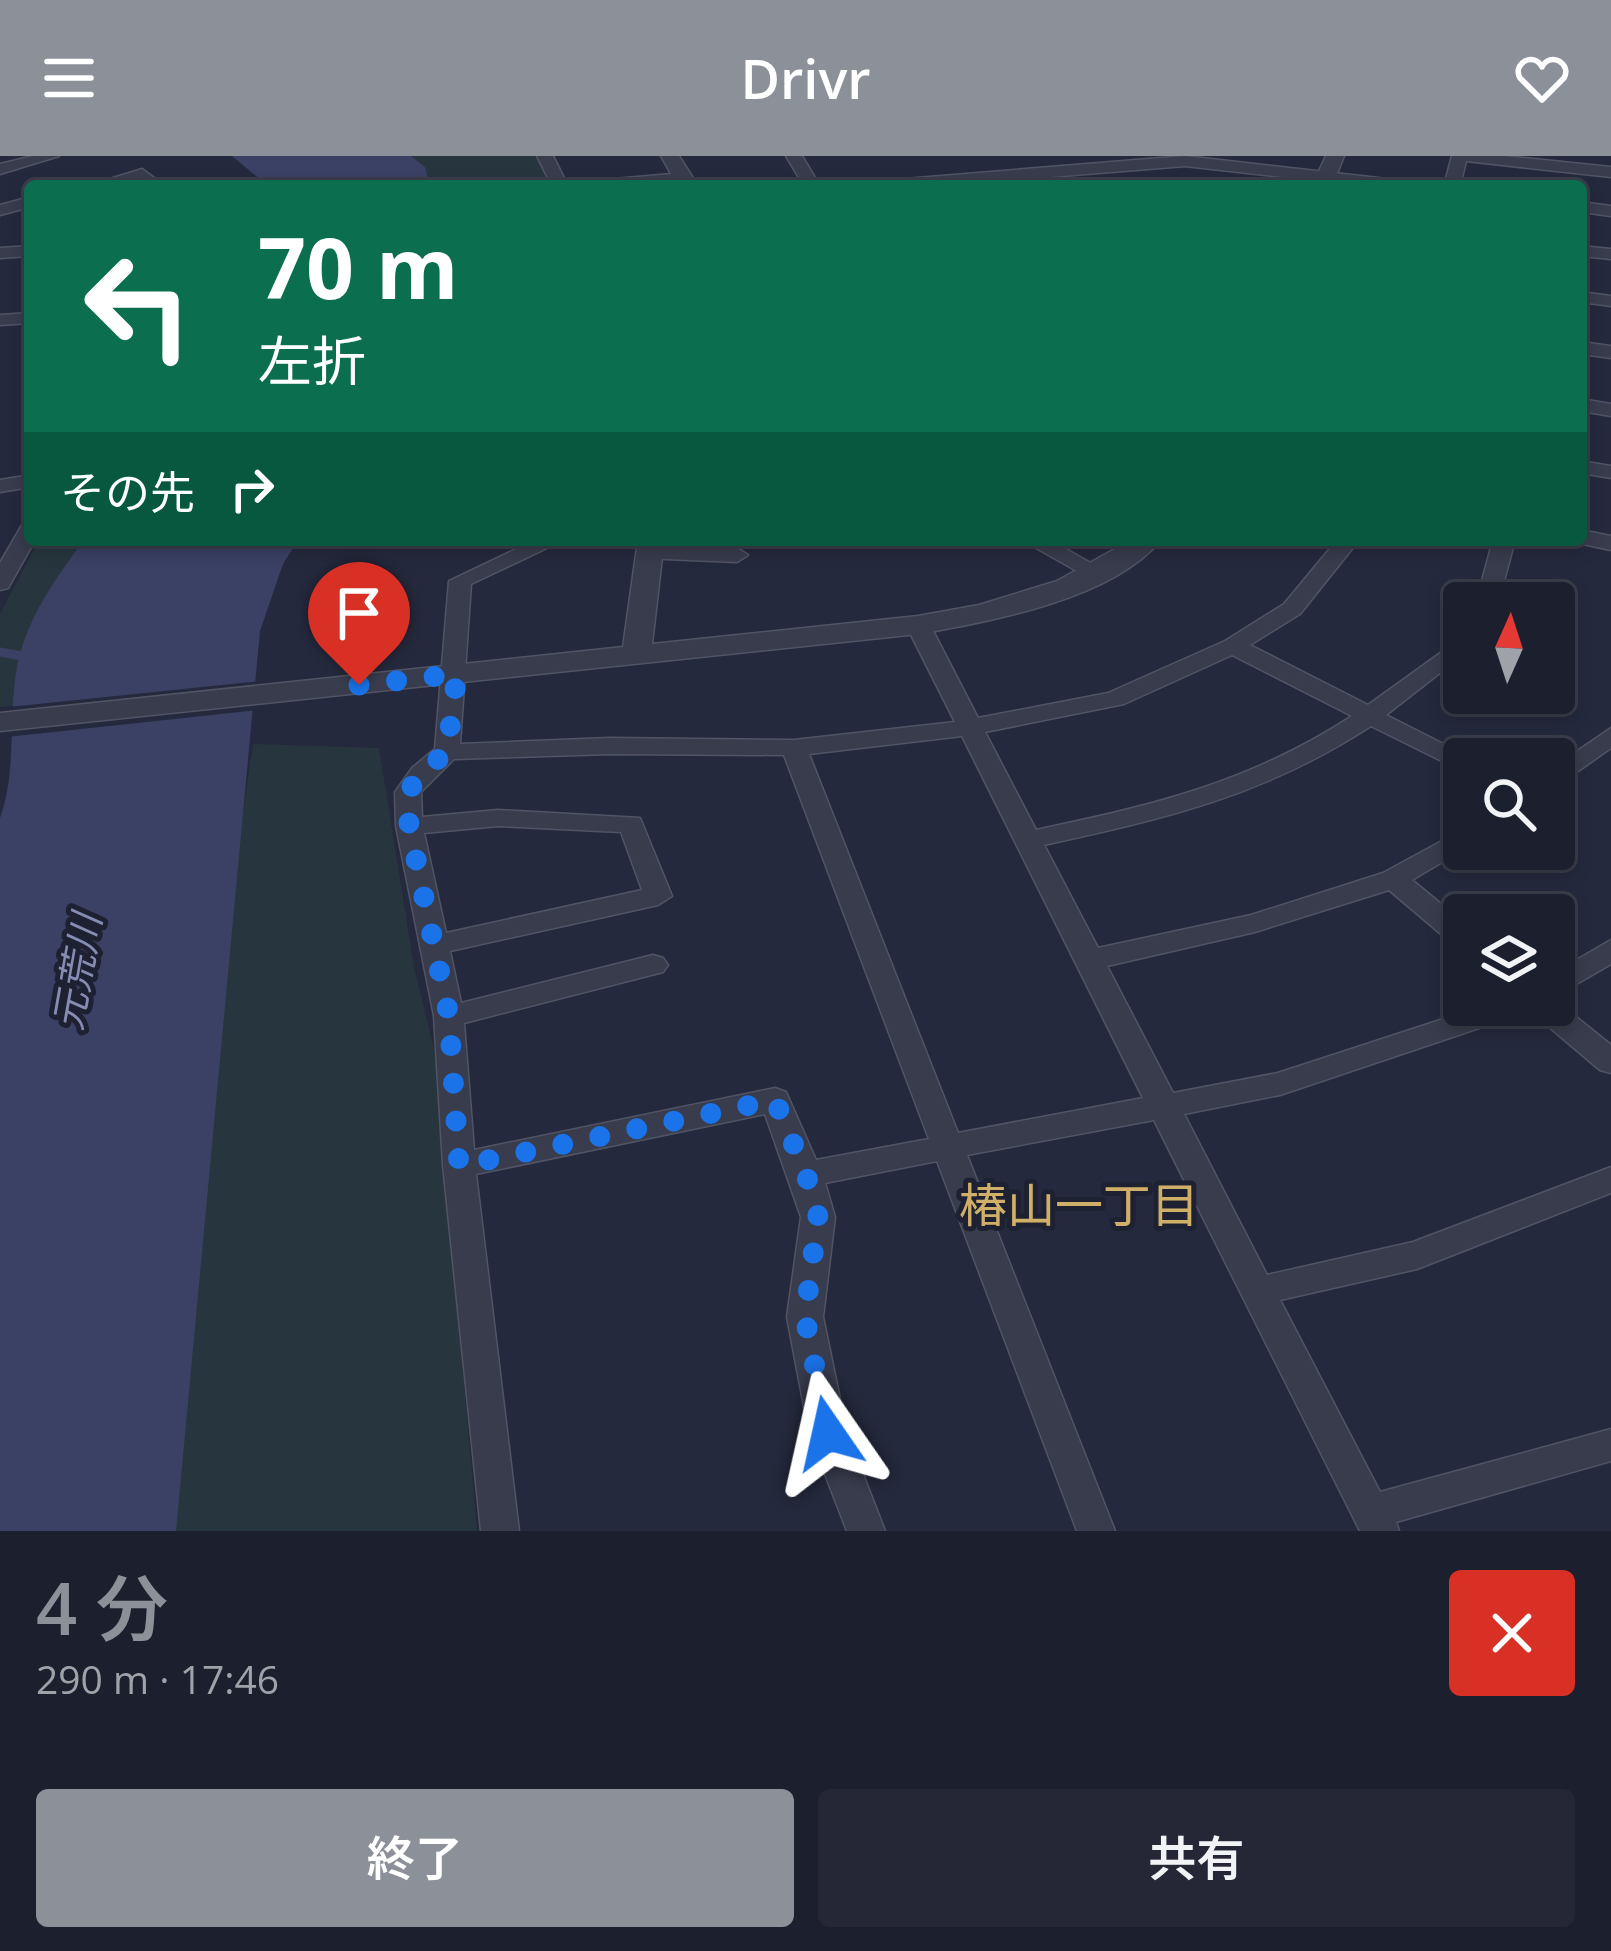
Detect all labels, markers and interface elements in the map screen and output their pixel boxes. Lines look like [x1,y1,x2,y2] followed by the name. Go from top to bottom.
[740,41,871,115] text: Drivr
[36,45,102,111] icon: menu
[1509,45,1575,111] icon: heart
[258,209,458,324] text: 70 m
[60,228,216,384] icon: left
[258,323,366,397] text: 左折
[219,456,285,522] icon: right
[60,461,195,522] text: その先
[308,562,410,685] pin
[326,580,392,646] icon: arrive
[1443,582,1575,714] north arrow
[1443,582,1575,1026] map controls
[1443,738,1575,870] button: search
[1443,894,1575,1026] button: layers
[39,906,112,1034] water label: 元荒川
[959,1172,1199,1237] district label: 椿山一丁目
[765,1370,891,1496] position arrow
[36,1558,168,1656] text: 4 分
[1449,1570,1575,1696] button: close
[36,1652,279,1705] text: 290 m · 17:46
[36,1789,794,1927] button: 終了
[818,1789,1575,1927] button: 共有

